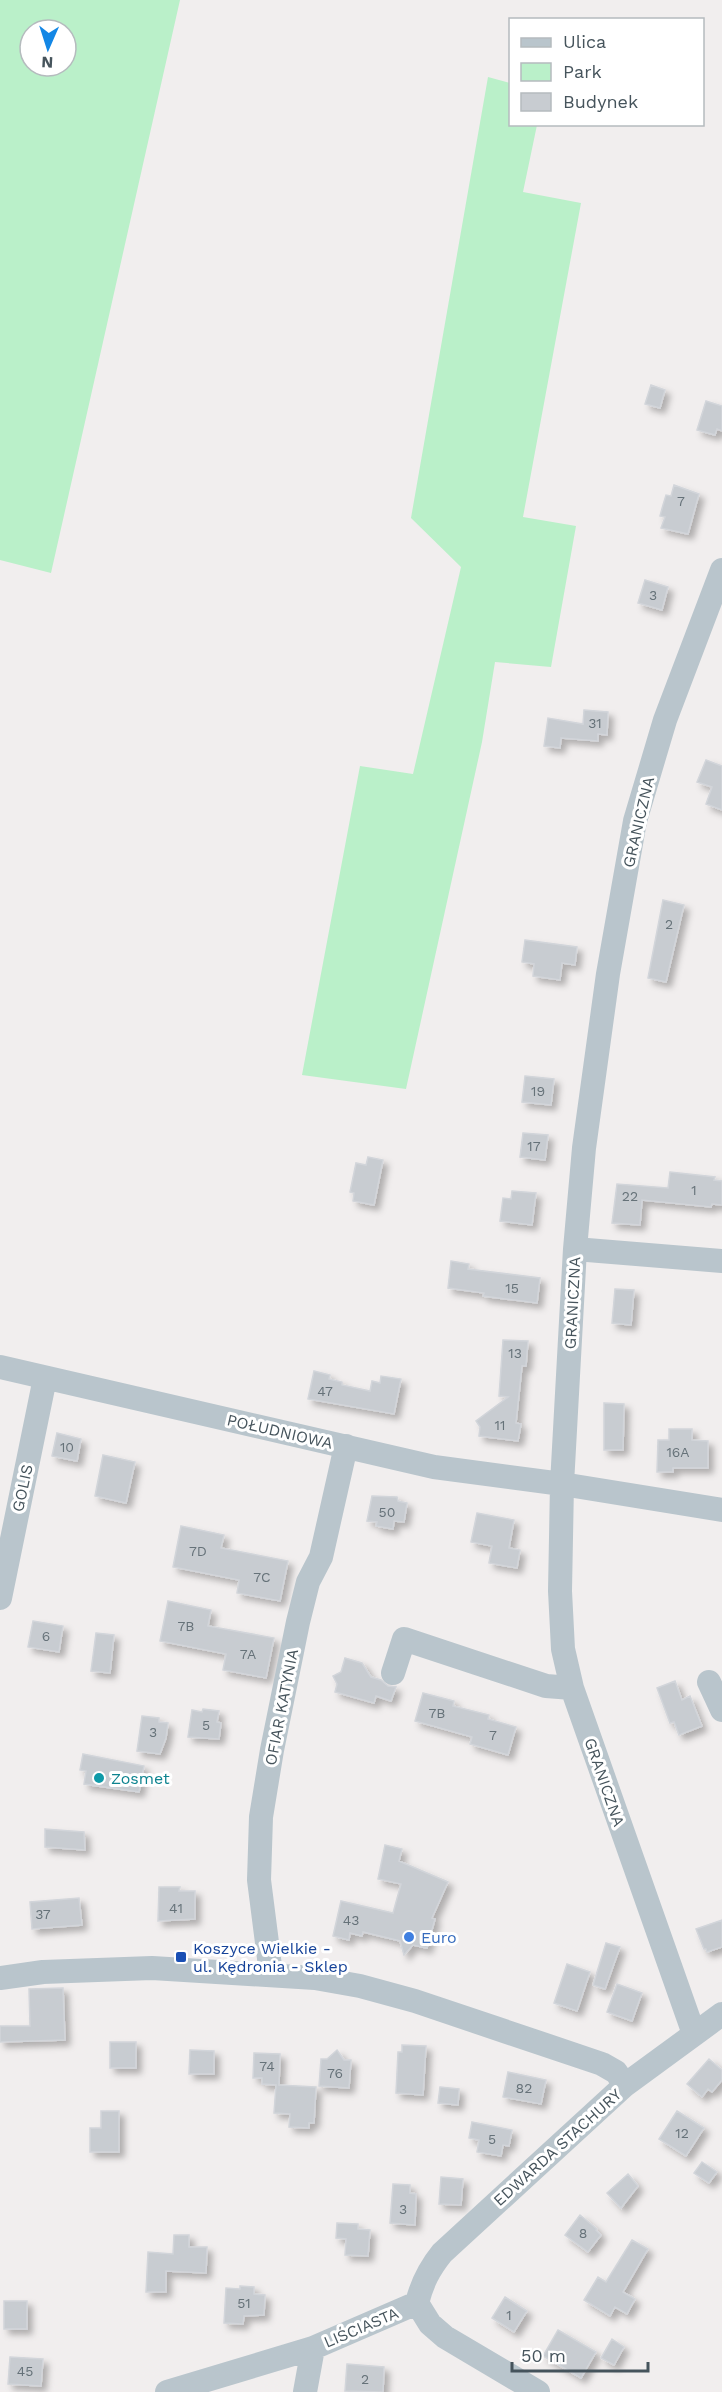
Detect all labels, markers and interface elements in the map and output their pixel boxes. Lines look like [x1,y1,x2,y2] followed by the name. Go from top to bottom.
[18,18,78,78] north arrow
[509,18,704,126] legend
[563,31,606,52] text: Ulica
[41,53,54,72] text: N
[563,61,602,82] text: Park
[563,91,638,112] text: Budynek
[677,493,685,509] house number: 7
[649,587,657,603] house number: 3
[588,715,602,731] house number: 31
[619,774,658,869] street label: GRANICZNA
[665,916,673,932] house number: 2
[531,1083,545,1099] house number: 19
[527,1138,541,1154] house number: 17
[691,1182,697,1198] house number: 1
[622,1188,638,1204] house number: 22
[561,1256,584,1350] street label: GRANICZNA
[505,1280,519,1296] house number: 15
[508,1345,522,1361] house number: 13
[317,1383,333,1399] house number: 47
[225,1410,335,1453] street label: POŁUDNIOWA
[495,1417,505,1433] house number: 11
[60,1439,74,1455] house number: 10
[666,1444,690,1460] house number: 16A
[8,1463,37,1514] street label: GOLIS
[379,1504,395,1520] house number: 50
[189,1543,207,1559] house number: 7D
[253,1569,271,1585] house number: 7C
[178,1618,195,1634] house number: 7B
[42,1628,50,1644] house number: 6
[240,1646,256,1662] house number: 7A
[261,1647,302,1767] street label: OFIAR KATYNIA
[429,1705,446,1721] house number: 7B
[202,1717,210,1733] house number: 5
[149,1724,157,1740] house number: 3
[489,1727,497,1743] house number: 7
[580,1735,629,1829] street label: GRANICZNA
[111,1769,170,1788] place label: Zosmet
[92,1771,106,1785] marker: Zosmet
[169,1900,183,1916] house number: 41
[35,1906,51,1922] house number: 37
[343,1912,359,1928] house number: 43
[421,1928,457,1947] place label: Euro
[402,1930,416,1944] marker: Euro
[193,1939,348,1976] place label: Koszyce Wielkie - ul. Kędronia - Sklep
[174,1950,188,1964] marker: Koszyce Wielkie - ul. Kędronia - Sklep
[259,2058,275,2074] house number: 74
[327,2065,343,2081] house number: 76
[516,2080,532,2096] house number: 82
[489,2085,625,2210] street label: EDWARDA STACHURY
[675,2125,689,2141] house number: 12
[488,2131,496,2147] house number: 5
[399,2201,407,2217] house number: 3
[579,2225,587,2241] house number: 8
[237,2295,251,2311] house number: 51
[321,2303,402,2352] street label: LIŚCIASTA
[506,2307,512,2323] house number: 1
[512,2335,648,2373] scale bar
[521,2345,566,2366] text: 50 m
[17,2363,33,2379] house number: 45
[361,2371,369,2387] house number: 2

